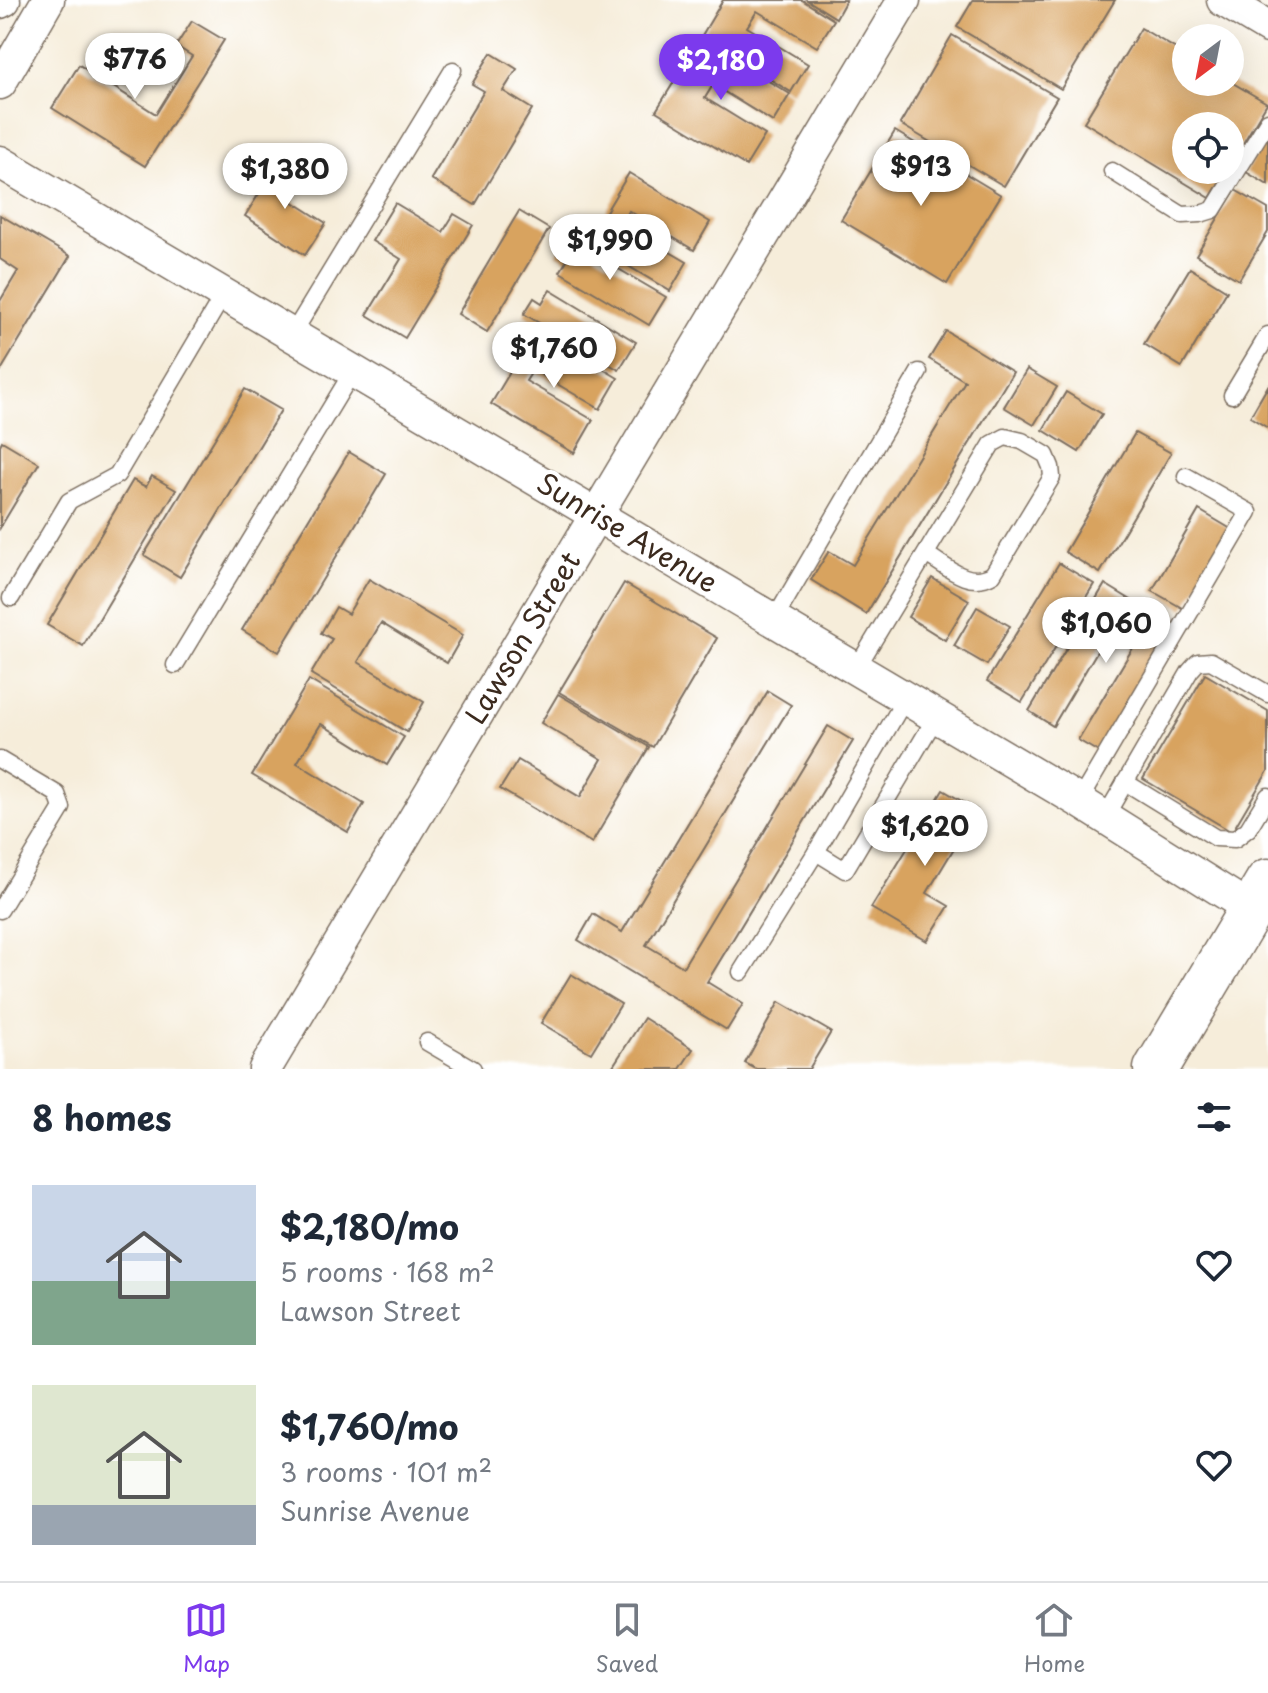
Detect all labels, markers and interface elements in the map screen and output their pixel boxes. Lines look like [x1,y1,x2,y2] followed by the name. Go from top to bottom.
[1172,24,1244,96] north arrow
[1172,24,1244,184] map controls
[88,33,182,101] pin: $776
[656,34,786,102] pin: $2,180
[103,39,167,78] text: $776
[677,40,765,79] text: $2,180
[1172,112,1244,184] button: locate
[874,140,968,208] pin: $913
[220,143,350,211] pin: $1,380
[890,146,952,185] text: $913
[241,149,329,188] text: $1,380
[545,214,675,282] pin: $1,990
[567,220,653,259] text: $1,990
[489,322,619,390] pin: $1,760
[510,328,598,367] text: $1,760
[529,461,726,603] street label: Sunrise Avenue
[453,543,590,732] street label: Lawson Street
[1041,597,1171,665] pin: $1,060
[1060,603,1152,642] text: $1,060
[860,800,990,868] pin: $1,620
[881,806,969,845] text: $1,620
[32,1091,172,1143] text: 8 homes
[1192,1095,1236,1139] icon: filters
[280,1200,459,1252] text: $2,180/mo
[96,1217,192,1313] icon: home
[1192,1243,1236,1287] icon: heart
[280,1252,495,1291] text: 5 rooms · 168 m²
[280,1291,461,1330] text: Lawson Street
[280,1400,459,1452] text: $1,760/mo
[96,1417,192,1513] icon: home
[1192,1443,1236,1487] icon: heart
[280,1452,492,1491] text: 3 rooms · 101 m²
[280,1491,470,1530] text: Sunrise Avenue
[183,1598,230,1679] tab: Map
[596,1598,658,1679] tab: Saved
[1024,1598,1085,1679] tab: Home

